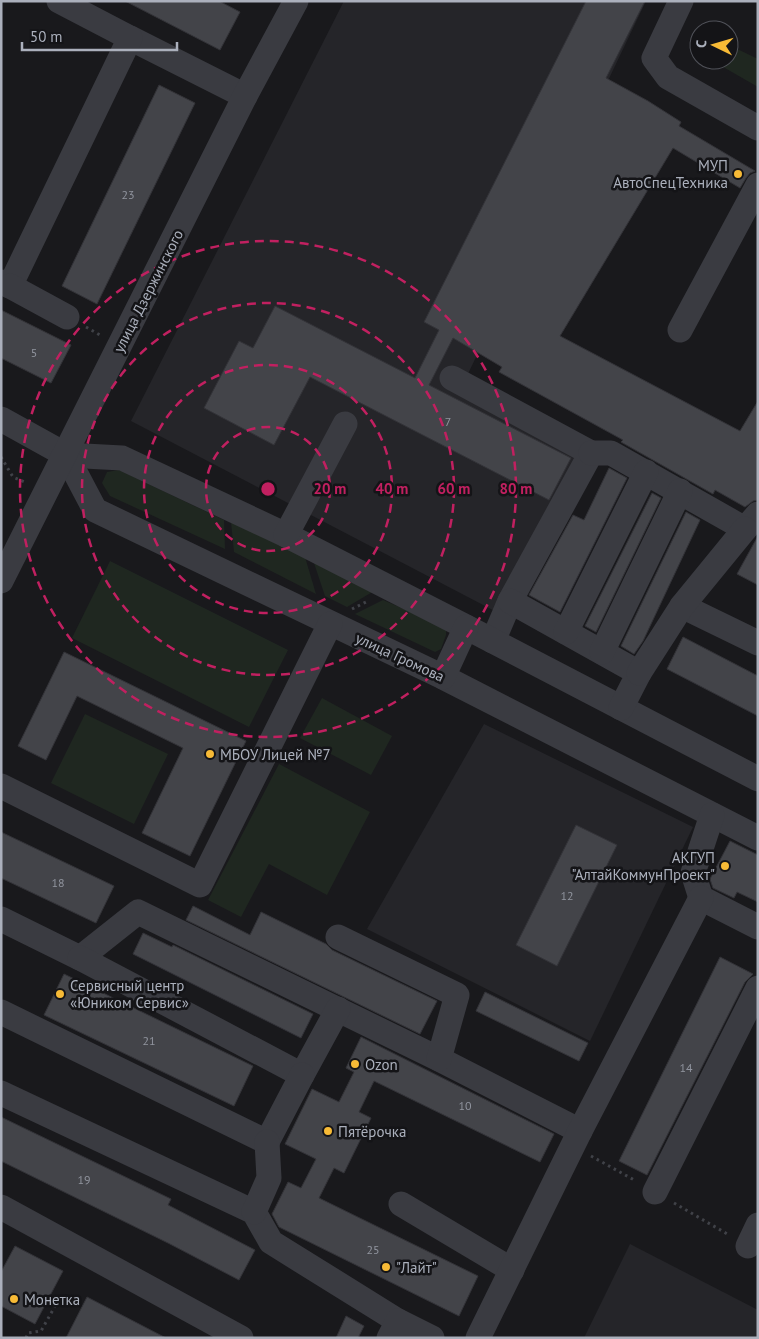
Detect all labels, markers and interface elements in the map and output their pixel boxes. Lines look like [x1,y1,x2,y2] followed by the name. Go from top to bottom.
[22,20,178,52] scale bar
[689,20,739,70] north arrow
[30,27,63,46] text: 50 m
[692,39,710,49] text: С
[613,156,728,192] place label: МУП АвтоСпецТехника
[732,168,744,180] marker: МУП АвтоСпецТехника
[121,187,135,202] house number: 23
[109,226,187,356] street label: улица Дзержинского
[31,345,37,360] house number: 5
[445,414,451,429] house number: 7
[314,479,346,498] text: 20 m
[376,479,408,498] text: 40 m
[438,479,470,498] text: 60 m
[500,479,532,498] text: 80 m
[259,480,277,498] centre of rings
[352,628,448,686] street label: улица Громова
[220,745,331,764] place label: МБОУ Лицей №7
[204,748,216,760] marker: МБОУ Лицей №7
[571,848,715,884] place label: АКГУП "АлтайКоммунПроект"
[719,860,731,872] marker: АКГУП "АлтайКоммунПроект"
[51,875,65,890] house number: 18
[560,888,574,903] house number: 12
[70,976,189,1012] place label: Сервисный центр «Юником Сервис»
[54,988,66,1000] marker: Сервисный центр «Юником Сервис»
[142,1033,156,1048] house number: 21
[365,1055,398,1074] place label: Ozon
[349,1058,361,1070] marker: Ozon
[679,1060,693,1075] house number: 14
[458,1098,472,1113] house number: 10
[338,1122,406,1141] place label: Пятёрочка
[322,1125,334,1137] marker: Пятёрочка
[77,1172,91,1187] house number: 19
[366,1242,380,1257] house number: 25
[396,1258,437,1277] place label: "Лайт"
[380,1261,392,1273] marker: "Лайт"
[24,1290,80,1309] place label: Монетка
[8,1293,20,1305] marker: Монетка

